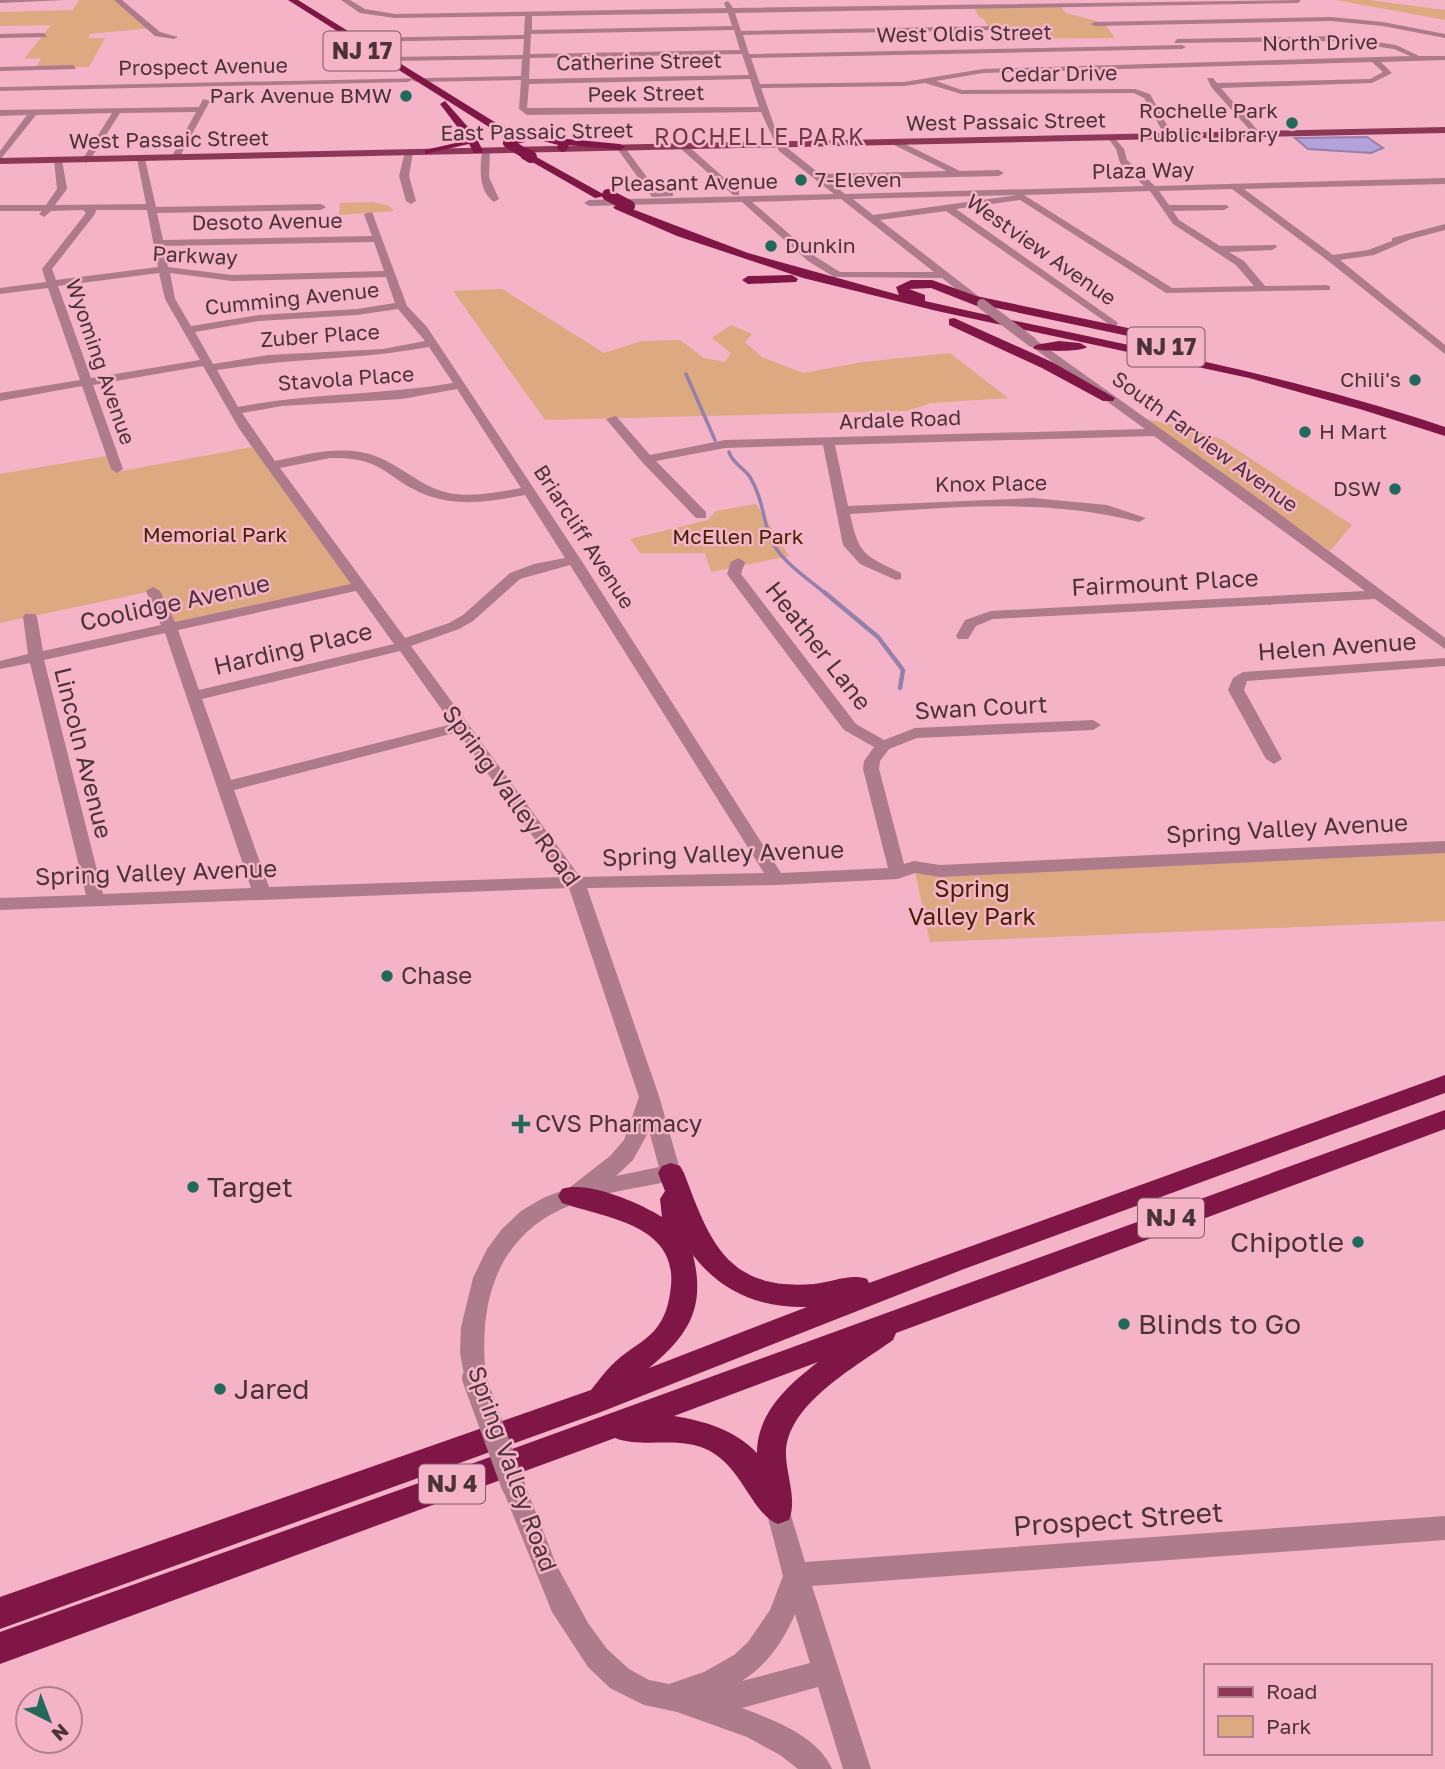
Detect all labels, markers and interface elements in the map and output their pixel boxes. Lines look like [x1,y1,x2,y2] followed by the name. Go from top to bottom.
[876,18,1052,48] street label: West Oldis Street
[1262,28,1378,56] street label: North Drive
[324,32,400,70] road number: NJ 17
[556,47,722,75] street label: Catherine Street
[118,52,288,80] street label: Prospect Avenue
[1000,59,1118,87] street label: Cedar Drive
[587,79,705,107] street label: Peek Street
[210,82,392,108] place label: Park Avenue BMW
[398,88,414,104] marker: Park Avenue BMW
[1139,97,1278,147] place label: Rochelle Park Public Library
[906,106,1106,136] street label: West Passaic Street
[1284,115,1300,131] marker: Rochelle Park Public Library
[440,116,634,146] street label: East Passaic Street
[654,122,866,150] district label: ROCHELLE PARK
[69,124,269,154] street label: West Passaic Street
[1091,156,1195,184] street label: Plaza Way
[815,166,902,192] place label: 7-Eleven
[610,168,778,196] street label: Pleasant Avenue
[793,172,809,188] marker: 7-Eleven
[962,188,1122,311] street label: Westview Avenue
[191,207,343,235] street label: Desoto Avenue
[785,232,856,258] place label: Dunkin
[763,238,779,254] marker: Dunkin
[152,240,239,270] street label: Parkway
[60,275,141,448] street label: Wyoming Avenue
[204,276,380,320] street label: Cumming Avenue
[259,318,380,352] street label: Zuber Place
[1128,328,1204,366] road number: NJ 17
[277,360,415,396] street label: Stavola Place
[1107,365,1304,517] street label: South Farview Avenue
[1340,366,1401,392] place label: Chili's
[1407,372,1423,388] marker: Chili's
[838,404,961,434] street label: Ardale Road
[1319,418,1387,444] place label: H Mart
[1297,424,1313,440] marker: H Mart
[529,460,641,613] street label: Briarcliff Avenue
[935,469,1047,497] street label: Knox Place
[1333,475,1381,501] place label: DSW
[1387,481,1403,497] marker: DSW
[143,521,287,547] park label: Memorial Park
[672,523,804,549] park label: McEllen Park
[1071,562,1259,601] street label: Fairmount Place
[77,567,272,636] street label: Coolidge Avenue
[760,575,878,715] street label: Heather Lane
[211,615,375,680] street label: Harding Place
[1257,625,1417,666] street label: Helen Avenue
[49,664,120,841] street label: Lincoln Avenue
[914,689,1048,724] street label: Swan Court
[437,699,588,891] street label: Spring Valley Road
[1165,807,1409,848] street label: Spring Valley Avenue
[601,834,845,871] street label: Spring Valley Avenue
[34,853,278,890] street label: Spring Valley Avenue
[908,873,1036,930] park label: Spring Valley Park
[401,960,472,989] place label: Chase
[379,968,395,984] marker: Chase
[535,1108,702,1137] place label: CVS Pharmacy
[513,1116,529,1132] marker: CVS Pharmacy
[207,1170,293,1203] place label: Target
[185,1179,201,1195] marker: Target
[1138,1198,1204,1238] road number: NJ 4
[1230,1225,1344,1258] place label: Chipotle
[1350,1234,1366,1250] marker: Chipotle
[1138,1307,1301,1340] place label: Blinds to Go
[1116,1316,1132,1332] marker: Blinds to Go
[463,1362,564,1575] street label: Spring Valley Road
[234,1372,309,1405] place label: Jared
[212,1381,228,1397] marker: Jared
[419,1464,485,1504] road number: NJ 4
[1012,1495,1224,1542] street label: Prospect Street
[1204,1664,1431,1755] legend
[1266,1678,1317,1704] text: Road
[14,1685,84,1755] north arrow
[1266,1713,1312,1739] text: Park
[48,1720,74,1746] text: N

